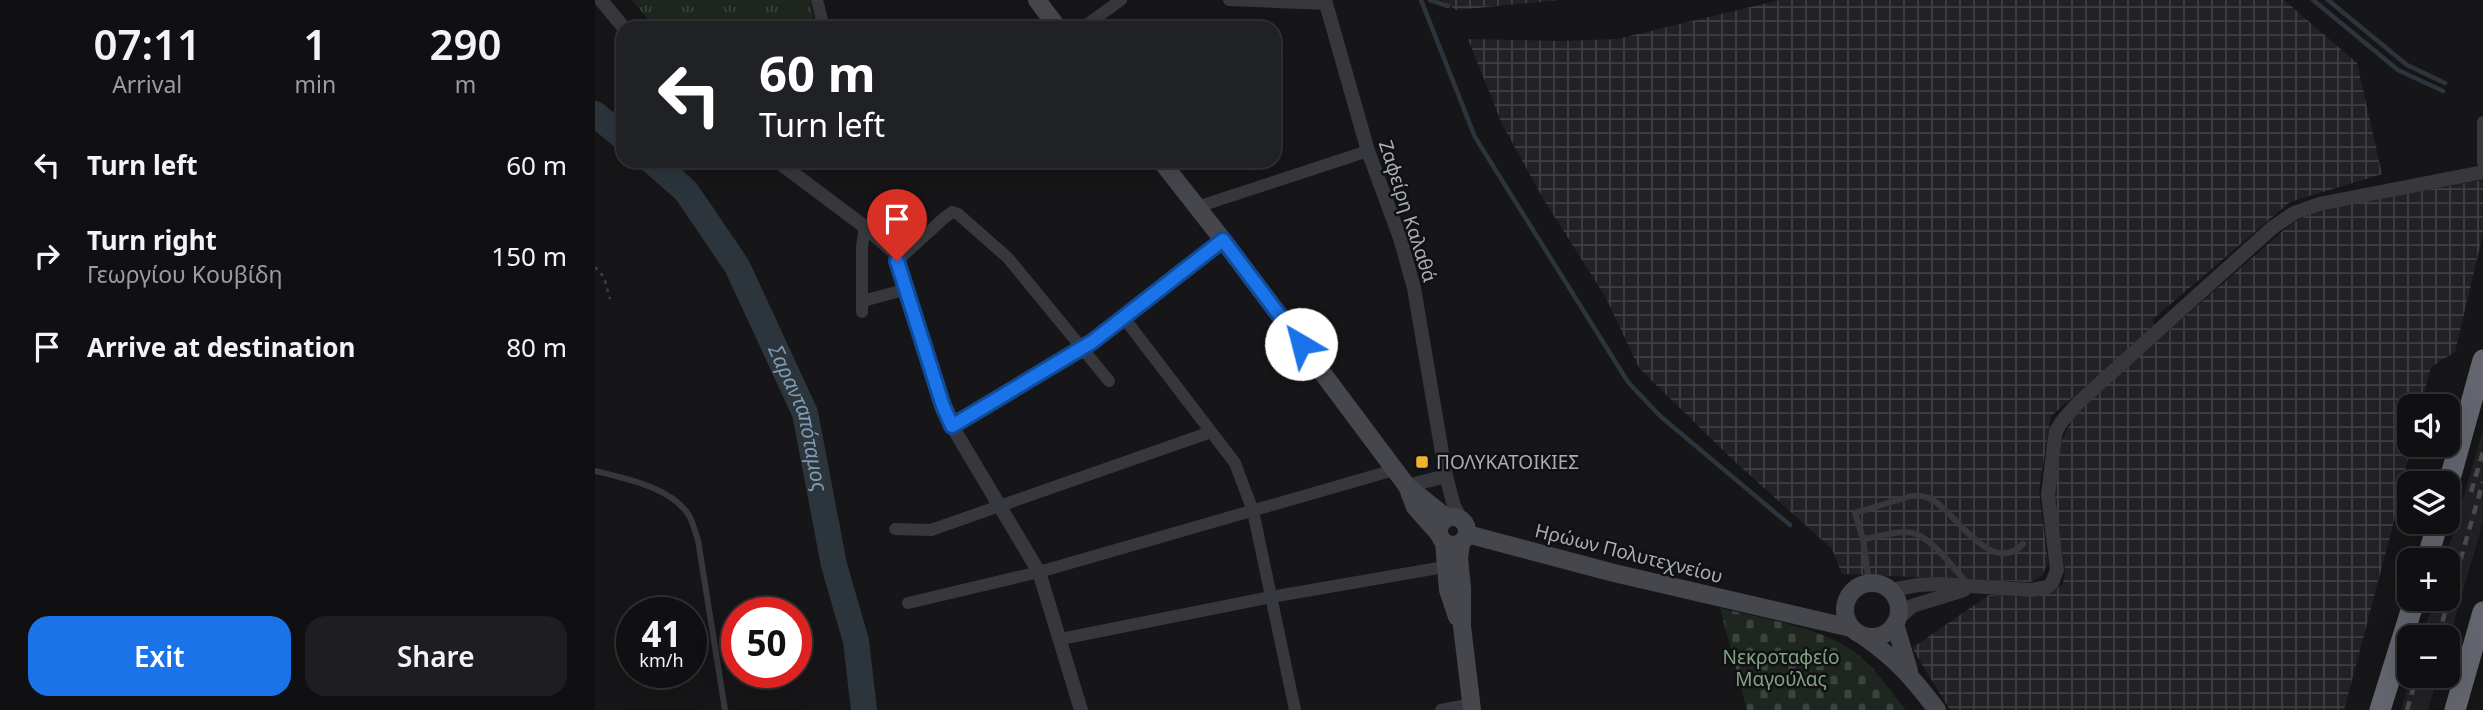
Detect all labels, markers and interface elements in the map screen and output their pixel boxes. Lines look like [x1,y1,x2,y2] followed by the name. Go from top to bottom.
[93,15,201,72] text: 07:11
[303,15,327,72] text: 1
[430,15,502,72] text: 290
[759,40,876,106] text: 60 m
[644,49,735,140] icon: left
[112,68,182,100] text: Arrival
[294,68,336,100] text: min
[455,68,476,100] text: m
[759,103,885,146] text: Turn left
[1373,137,1443,285] street label: Ζαφείρη Καλαθά
[28,146,66,184] icon: left
[87,147,198,183] text: Turn left
[506,147,567,183] text: 60 m
[867,189,927,261] pin
[878,200,916,238] icon: arrive
[87,222,217,258] text: Turn right
[28,237,66,275] icon: right
[491,238,567,274] text: 150 m
[87,258,283,290] text: Γεωργίου Κουβίδη
[1264,307,1338,381] position arrow
[28,328,66,366] icon: arrive
[87,329,356,365] text: Arrive at destination
[506,329,567,365] text: 80 m
[762,339,835,494] water label: Σαρανταπόταμος
[2397,394,2460,688] map controls
[2397,394,2460,457] button: sound
[1436,449,1579,475] place label: ΠΟΛΥΚΑΤΟΙΚΙΕΣ
[1414,454,1430,470] marker: ΠΟΛΥΚΑΤΟΙΚΙΕΣ
[2397,471,2460,534] button: layers
[1532,517,1726,589] street label: Ηρώων Πολυτεχνείου
[2397,548,2460,611] button: +
[721,597,812,688] speed limit sign: 50
[641,610,682,657] text: 41
[28,616,291,696] button: Exit
[305,616,567,696] button: Share
[2397,625,2460,688] button: −
[1723,644,1839,692] park label: Νεκροταφείο Μαγούλας
[639,648,684,672] text: km/h

